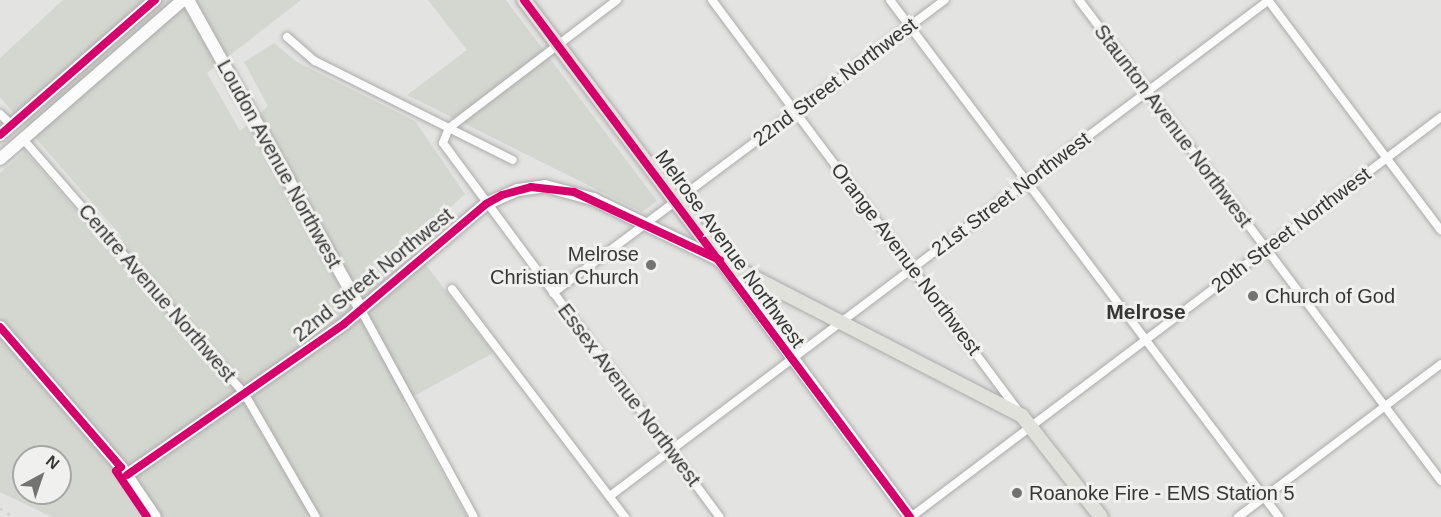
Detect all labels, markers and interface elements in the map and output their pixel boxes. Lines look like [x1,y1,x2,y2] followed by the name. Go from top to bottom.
[748,13,922,151] street label: 22nd Street Northwest
[1089,19,1257,233] street label: Staunton Avenue Northwest
[211,55,347,273] street label: Loudon Avenue Northwest
[927,127,1095,261] street label: 21st Street Northwest
[650,145,810,353] street label: Melrose Avenue Northwest
[826,158,986,360] street label: Orange Avenue Northwest
[1207,162,1375,298] street label: 20th Street Northwest
[73,199,241,387] street label: Centre Avenue Northwest
[288,203,458,347] street label: 22nd Street Northwest
[490,242,639,289] place label: Melrose Christian Church
[644,258,658,272] marker: Melrose Christian Church
[1265,284,1395,308] place label: Church of God
[1246,289,1260,303] marker: Church of God
[552,299,706,491] street label: Essex Avenue Northwest
[1106,299,1186,325] district label: Melrose
[12,445,72,505] north arrow
[43,452,62,473] text: N
[1029,481,1295,505] place label: Roanoke Fire - EMS Station 5
[1010,486,1024,500] marker: Roanoke Fire - EMS Station 5

